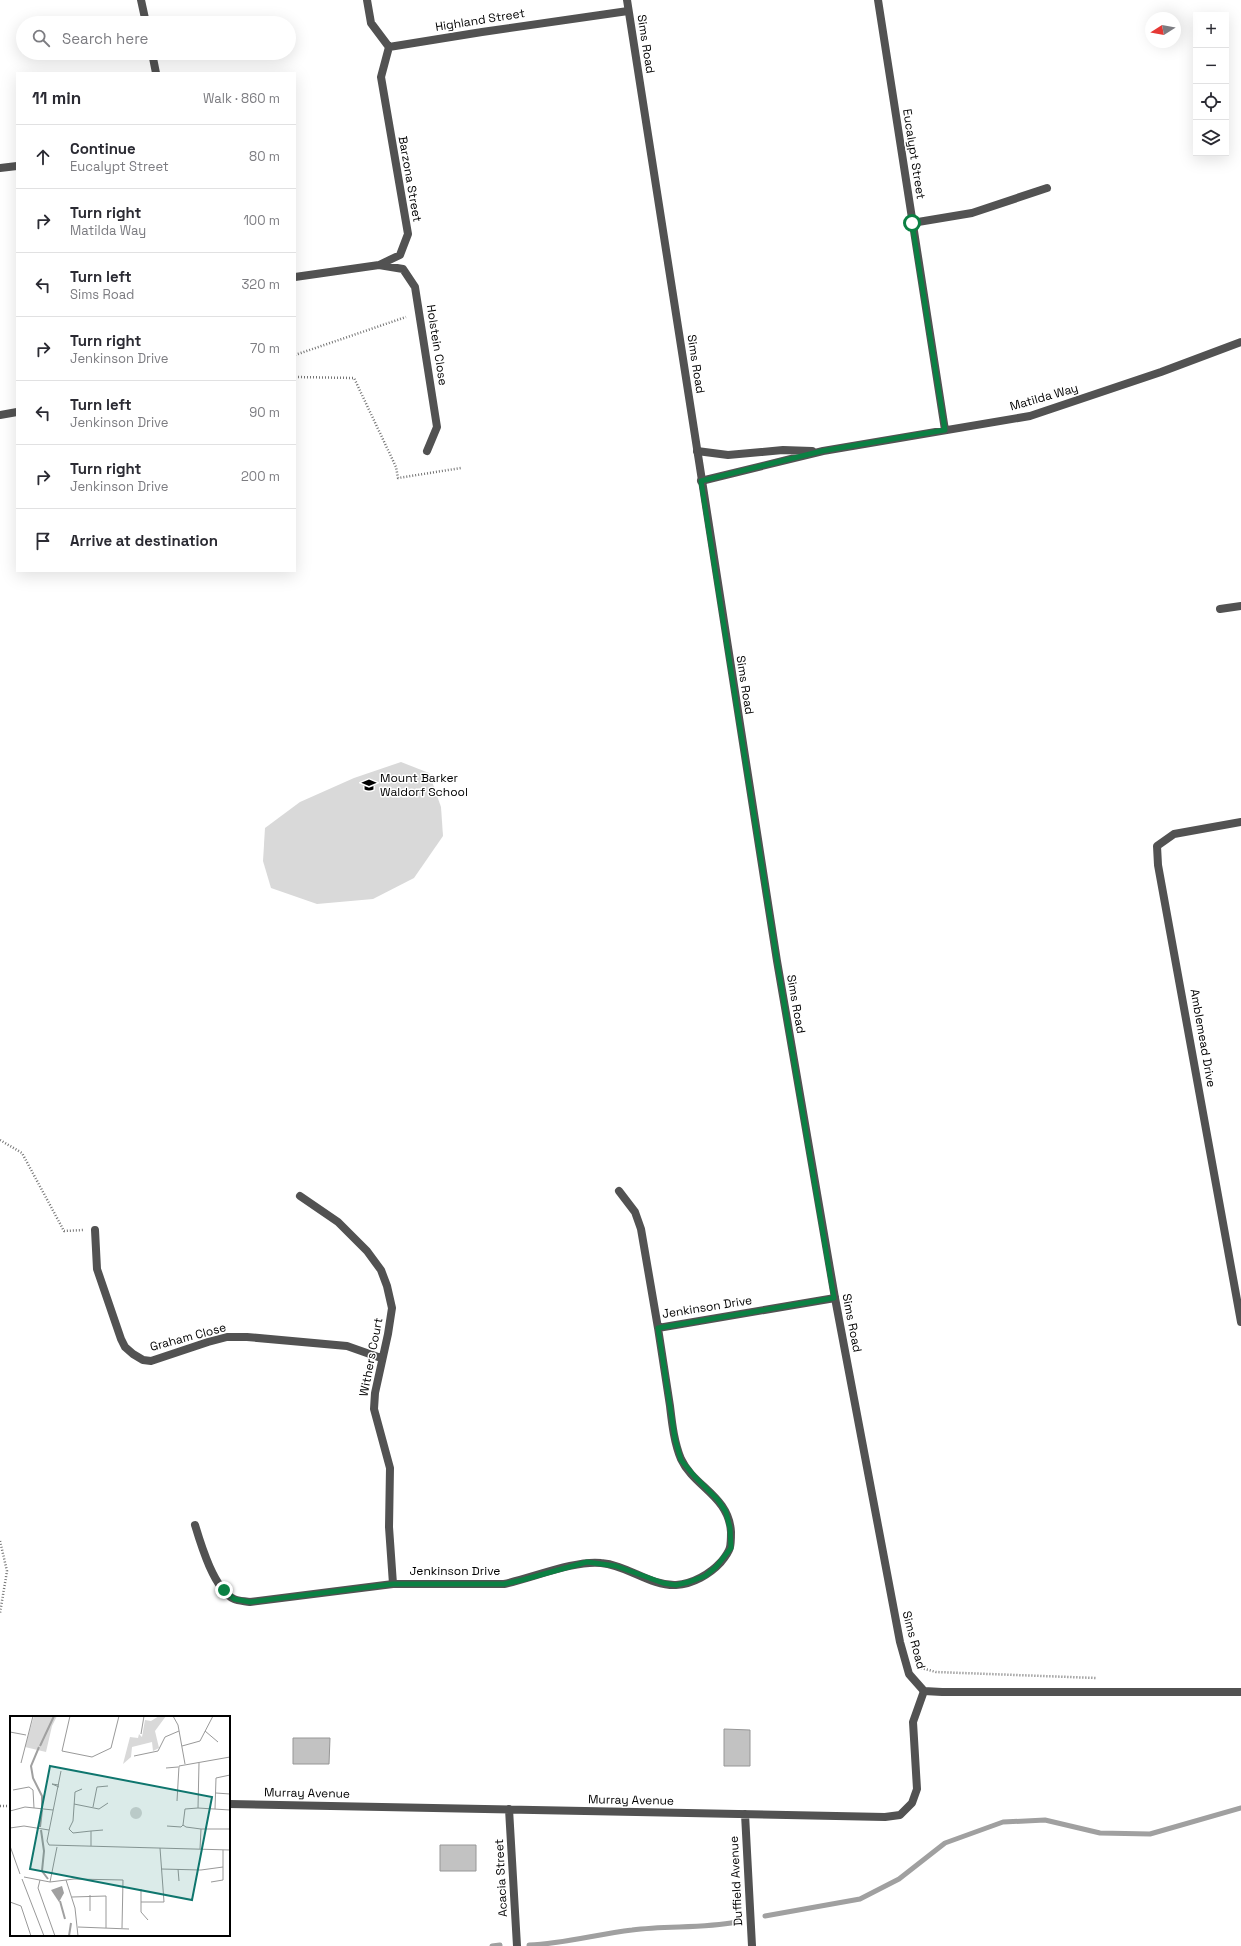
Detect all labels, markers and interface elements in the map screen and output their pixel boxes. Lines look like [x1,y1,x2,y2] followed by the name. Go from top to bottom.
[434,5,526,35] street label: Highland Street
[1145,12,1181,48] north arrow
[1193,12,1229,156] map controls
[1193,12,1229,48] button: +
[633,13,659,75] street label: Sims Road
[16,16,296,60] search box
[30,27,52,49] icon: search
[62,29,148,48] text: Search here
[1193,48,1229,84] button: −
[1193,84,1229,120] button: locate
[32,87,81,109] text: 11 min
[203,90,280,107] text: Walk · 860 m
[899,108,929,200] street label: Eucalypt Street
[1193,120,1229,156] button: layers
[395,135,425,223] street label: Barzona Street
[70,139,136,158] text: Continue
[32,146,54,168] icon: ahead
[249,148,280,165] text: 80 m
[70,158,169,175] text: Eucalypt Street
[70,203,141,222] text: Turn right
[32,210,54,232] icon: right
[243,212,280,229] text: 100 m
[903,214,921,232] route start
[70,222,146,239] text: Matilda Way
[70,267,132,286] text: Turn left
[32,274,54,296] icon: left
[241,276,280,293] text: 320 m
[70,286,134,303] text: Sims Road
[423,303,451,387] street label: Holstein Close
[70,331,141,350] text: Turn right
[683,333,709,395] street label: Sims Road
[32,338,54,360] icon: right
[250,340,280,357] text: 70 m
[70,350,169,367] text: Jenkinson Drive
[1008,380,1080,414] street label: Matilda Way
[70,395,132,414] text: Turn left
[32,402,54,424] icon: left
[249,404,280,421] text: 90 m
[70,414,169,431] text: Jenkinson Drive
[70,459,141,478] text: Turn right
[32,466,54,488] icon: right
[241,468,280,485] text: 200 m
[70,478,169,495] text: Jenkinson Drive
[32,530,54,552] icon: arrive
[70,531,218,550] text: Arrive at destination
[732,654,758,716] street label: Sims Road
[380,770,468,800] place label: Mount Barker Waldorf School
[361,777,377,793] school or university icon: Mount Barker Waldorf School
[783,973,809,1035] street label: Sims Road
[1186,988,1220,1088] street label: Amblemead Drive
[661,1292,753,1322] street label: Jenkinson Drive
[838,1292,866,1354] street label: Sims Road
[356,1316,386,1398] street label: Withers Court
[148,1319,228,1355] street label: Graham Close
[410,1563,500,1579] street label: Jenkinson Drive
[215,1581,233,1599] route end
[899,1609,929,1671] street label: Sims Road
[10,1716,230,1936] inset map
[264,1784,350,1802] street label: Murray Avenue
[588,1791,674,1809] street label: Murray Avenue
[726,1836,746,1926] street label: Duffield Avenue
[491,1839,511,1917] street label: Acacia Street

